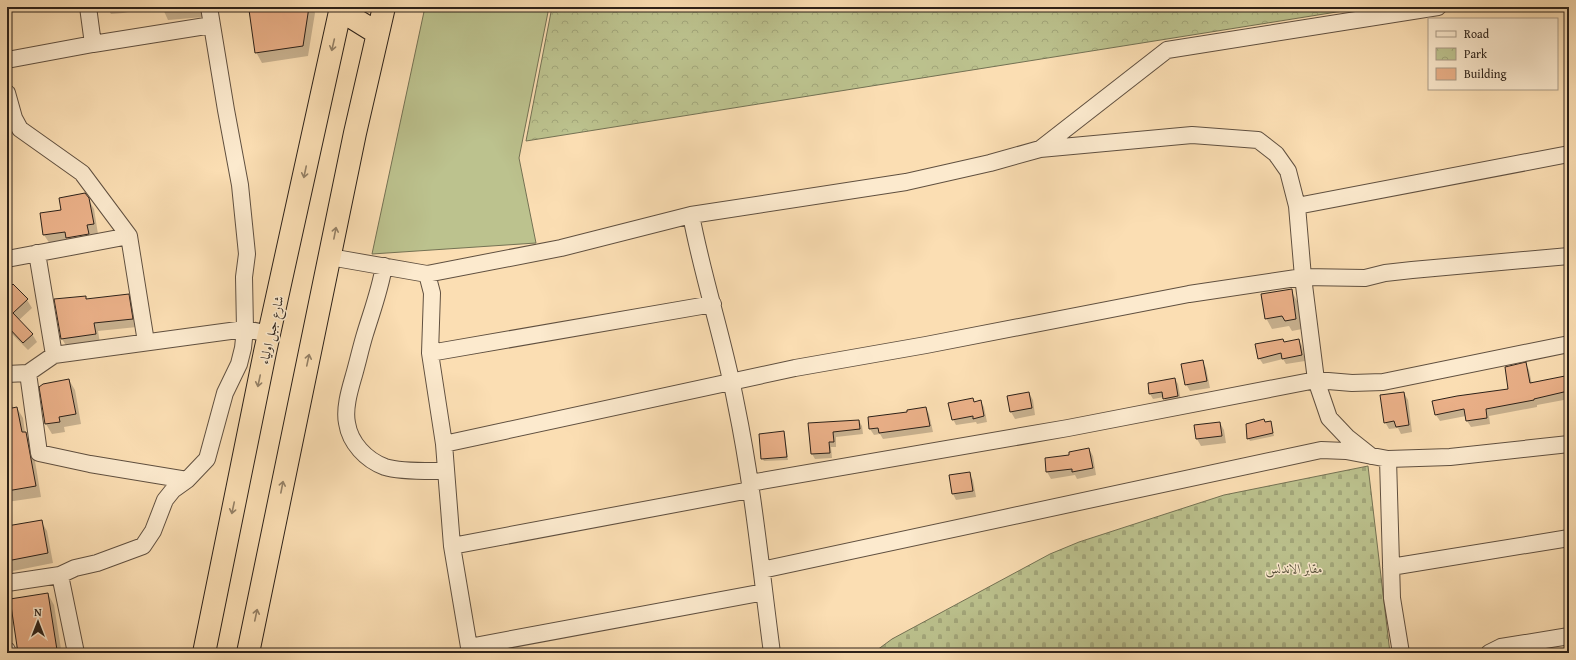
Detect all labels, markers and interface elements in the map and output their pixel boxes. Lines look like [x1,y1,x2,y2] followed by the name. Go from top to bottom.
[1428,18,1558,90] legend
[1464,25,1490,42] text: Road
[328,38,336,51] one-way arrow
[1464,45,1488,62] text: Park
[1464,65,1507,82] text: Building
[301,165,309,178] one-way arrow
[332,227,340,240] one-way arrow
[254,294,291,367] street label: شارع جبل اولياء
[304,354,312,367] one-way arrow
[255,374,263,387] one-way arrow
[279,481,287,494] one-way arrow
[228,502,236,515] one-way arrow
[1265,559,1323,578] park label: مقابر الاندلس
[18,602,58,642] north arrow
[34,604,42,620] text: N
[253,609,261,622] one-way arrow

